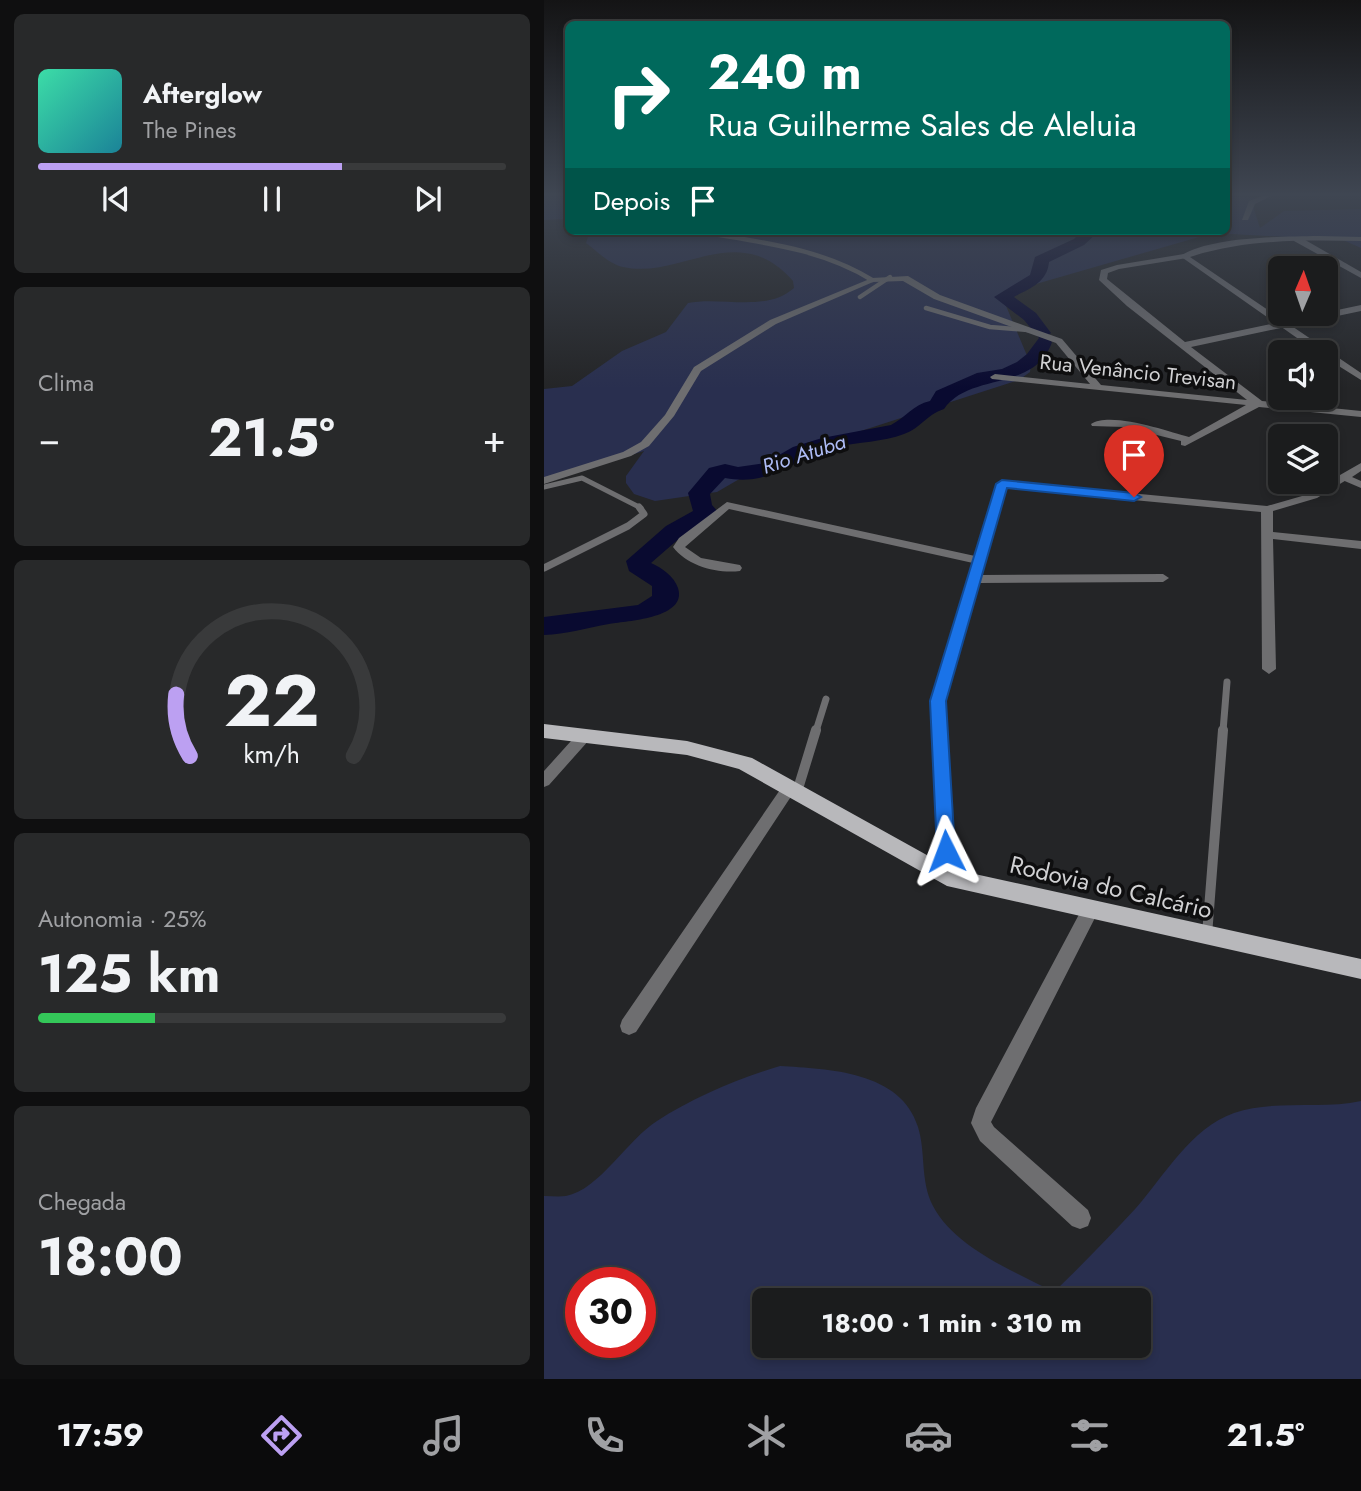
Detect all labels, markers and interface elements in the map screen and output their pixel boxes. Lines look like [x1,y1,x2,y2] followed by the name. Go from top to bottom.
[708,37,862,107] text: 240 m
[593,49,684,140] icon: right
[143,75,262,113] text: Afterglow
[708,102,1137,148] text: Rua Guilherme Sales de Aleluia
[143,113,236,147] text: The Pines
[97,180,135,218] icon: previous
[253,180,291,218] icon: pause
[409,180,447,218] icon: next
[593,182,670,220] text: Depois
[684,182,722,220] icon: arrive
[1268,256,1338,326] north arrow
[1268,256,1338,494] map controls
[1268,340,1338,410] button: sound
[1038,347,1238,397] street label: Rua Venâncio Trevisan
[38,366,94,400] text: Clima
[208,400,335,476] text: 21.5°
[38,411,60,466] text: −
[483,411,506,466] text: +
[1268,424,1338,494] button: layers
[1104,425,1164,497] pin
[758,426,850,482] water label: Rio Atuba
[1115,436,1153,474] icon: arrive
[224,648,320,753] text: 22
[244,735,300,771] text: km/h
[909,814,983,888] position arrow
[1006,847,1216,927] street label: Rodovia do Calcário
[38,902,207,936] text: Autonomia · 25%
[38,936,220,1012] text: 125 km
[38,1185,126,1219] text: Chegada
[38,1219,183,1295] text: 18:00
[565,1267,656,1358] speed limit sign: 30
[821,1304,1082,1342] text: 18:00 · 1 min · 310 m
[257,1411,306,1460] icon: directions
[419,1411,468,1460] icon: music
[580,1411,629,1460] icon: phone
[742,1411,791,1460] icon: climate
[904,1411,953,1460] icon: car
[1065,1411,1114,1460] icon: filters
[56,1412,144,1458] text: 17:59
[1227,1412,1305,1458] text: 21.5°

